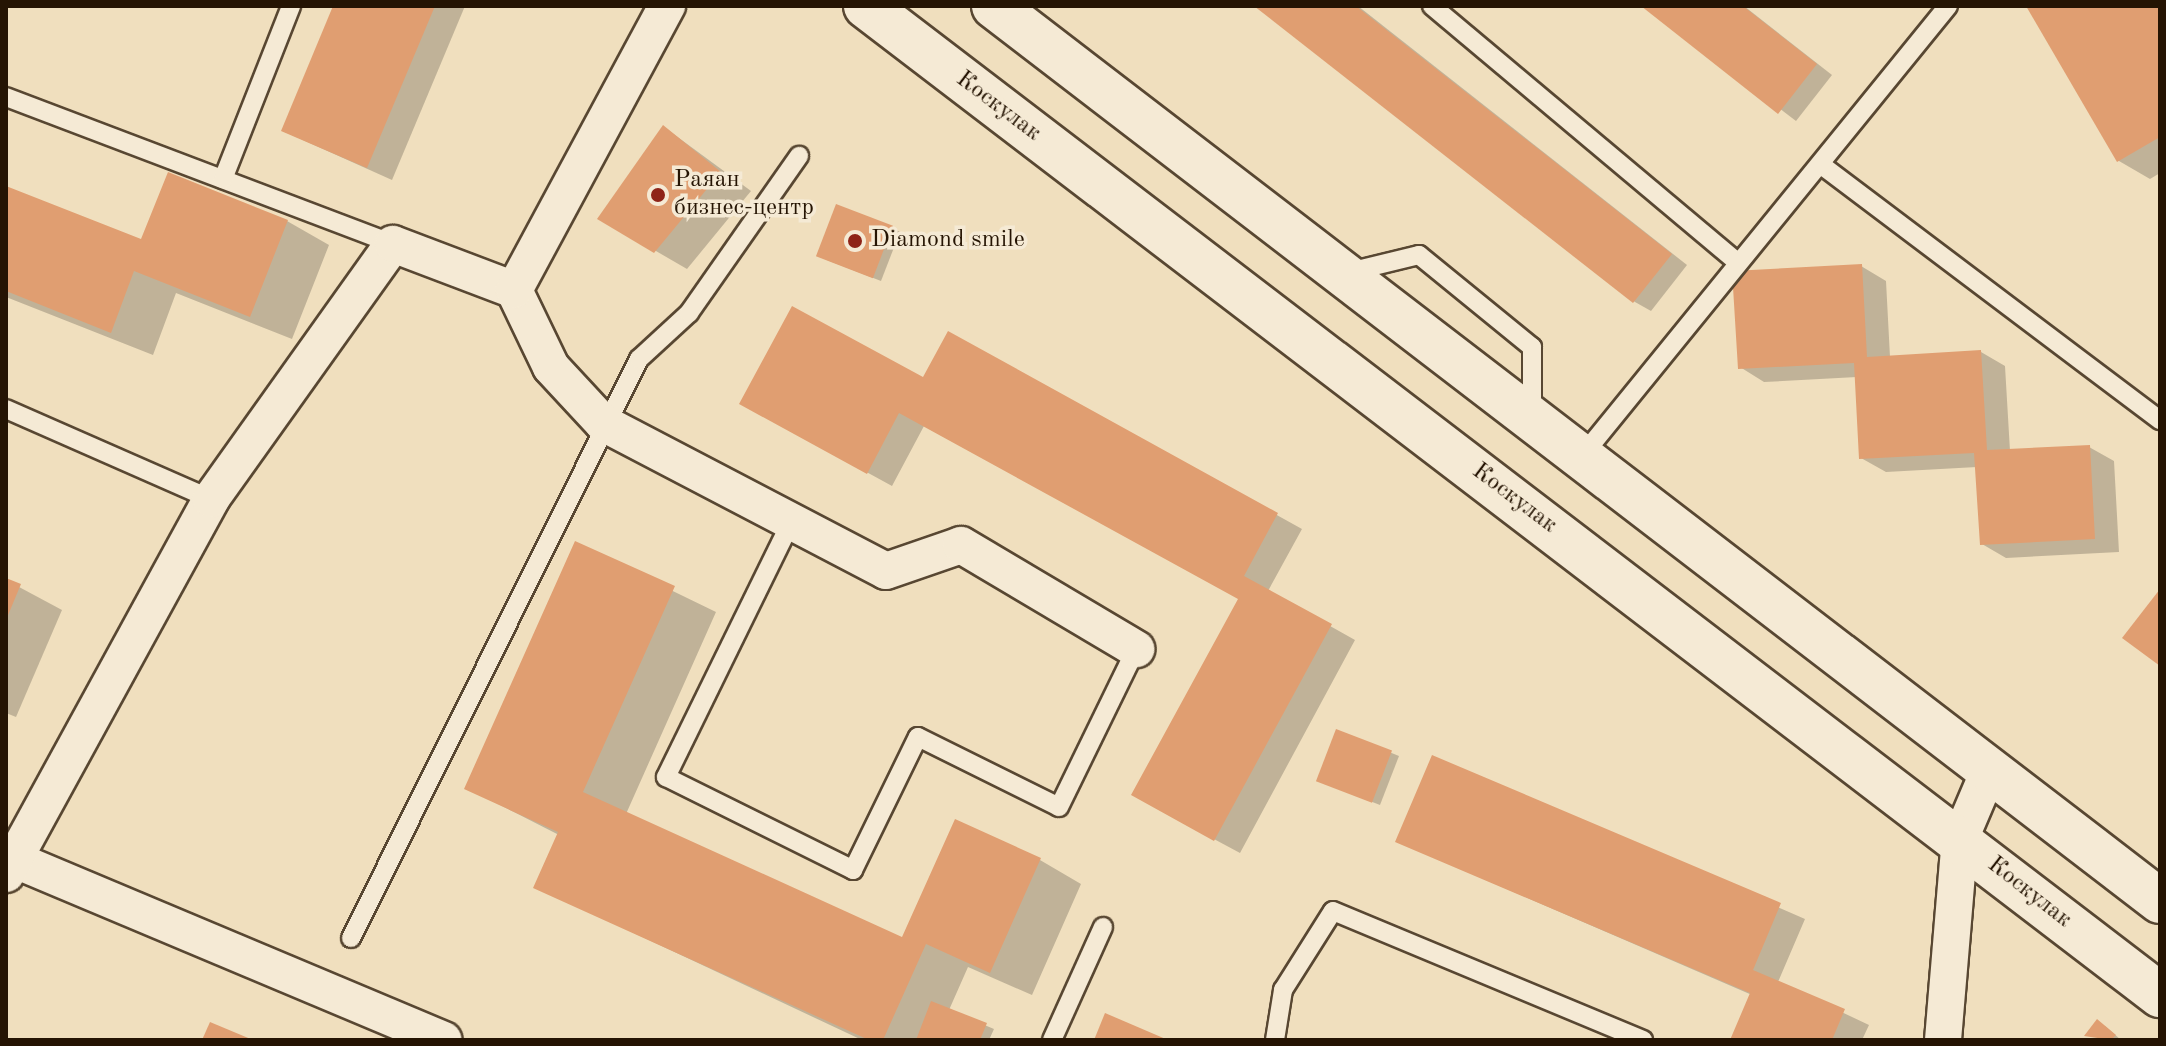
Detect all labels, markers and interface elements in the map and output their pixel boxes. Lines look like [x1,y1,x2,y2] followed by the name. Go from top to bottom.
[950,66,1046,148] street label: Коскулак
[674,167,814,223] place label: Раяан бизнес-центр
[649,186,667,204] marker: Раяан бизнес-центр
[871,227,1025,255] place label: Diamond smile
[846,232,864,250] marker: Diamond smile
[1466,458,1562,540] street label: Коскулак
[1981,851,2077,935] street label: Коскулак

